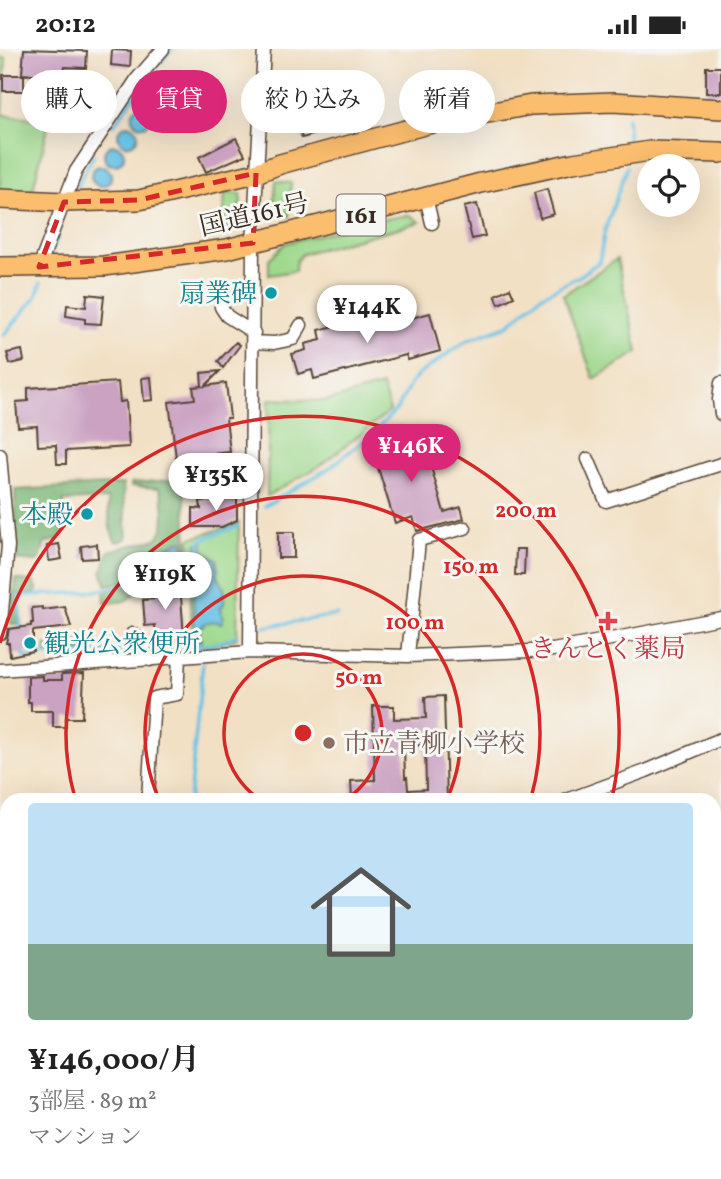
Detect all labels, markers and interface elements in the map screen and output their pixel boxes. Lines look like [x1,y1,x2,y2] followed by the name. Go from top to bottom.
[35,7,96,43] text: 20:12
[21,70,117,133] chip: 購入
[131,70,227,133] chip: 賃貸
[241,70,385,133] chip: 絞り込み
[399,70,495,133] chip: 新着
[637,154,700,217] map controls
[637,154,700,217] button: locate
[196,186,313,246] street label: 国道161号
[336,195,386,235] road number: 161
[179,277,257,313] place label: 扇業碑
[263,285,279,301] marker: 扇業碑
[318,285,416,345] pin: ¥144K
[333,292,401,324] text: ¥144K
[362,425,460,484] pin: ¥146K
[378,431,444,463] text: ¥146K
[167,454,265,513] pin: ¥135K
[184,460,248,492] text: ¥135K
[495,497,557,526] text: 200 m
[21,498,73,534] place label: 本殿
[79,506,95,522] marker: 本殿
[116,553,214,612] pin: ¥119K
[443,553,499,582] text: 150 m
[134,559,196,591] text: ¥119K
[385,609,445,638] text: 100 m
[600,613,616,629] marker: きんとく薬局
[44,627,200,663] place label: 観光公衆便所
[530,632,686,668] place label: きんとく薬局
[22,635,38,651] marker: 観光公衆便所
[335,664,383,693] text: 50 m
[291,721,315,745] centre of rings
[343,727,525,763] place label: 市立青柳小学校
[321,735,337,751] marker: 市立青柳小学校
[298,849,424,975] icon: home
[28,1040,200,1082] text: ¥146,000/月
[28,1086,157,1118] text: 3部屋 · 89 m²
[28,1122,142,1154] text: マンション

